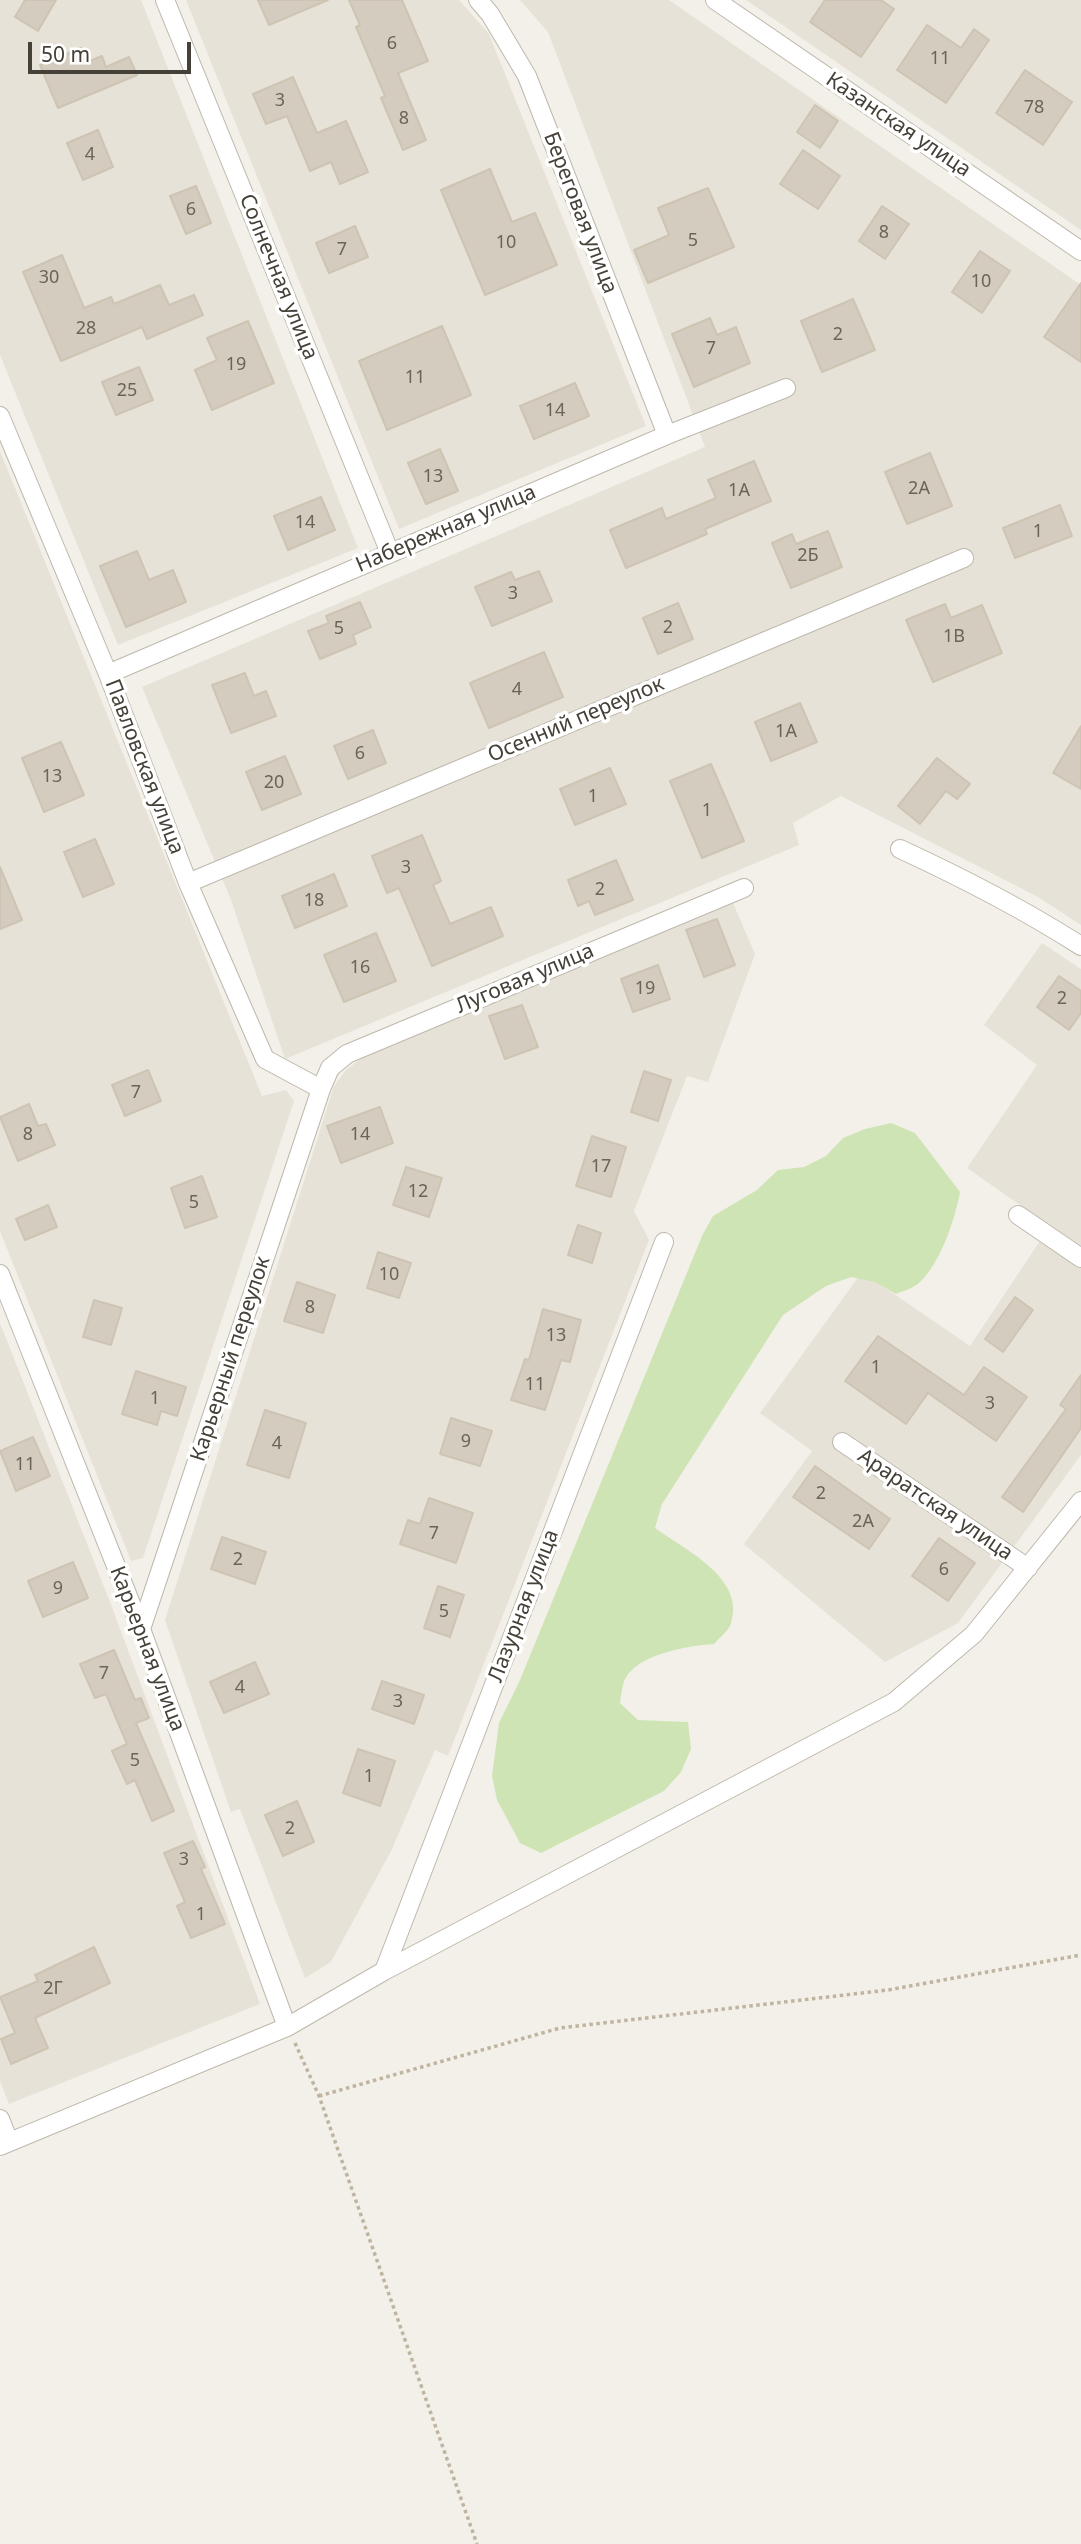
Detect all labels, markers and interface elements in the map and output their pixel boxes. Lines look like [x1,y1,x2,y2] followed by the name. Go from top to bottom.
[32,28,194,72] scale bar
[387,33,397,55] house number: 6
[41,40,90,68] text: 50 m
[930,48,950,70] house number: 11
[821,67,975,183] street label: Казанская улица
[275,90,285,112] house number: 3
[1024,97,1044,119] house number: 78
[399,108,409,130] house number: 8
[538,129,622,297] street label: Береговая улица
[85,144,95,166] house number: 4
[233,190,323,364] street label: Солнечная улица
[186,199,196,221] house number: 6
[879,222,889,244] house number: 8
[688,230,698,252] house number: 5
[496,232,516,254] house number: 10
[337,239,347,261] house number: 7
[39,267,59,289] house number: 30
[971,271,991,293] house number: 10
[76,318,96,340] house number: 28
[833,324,843,346] house number: 2
[706,338,716,360] house number: 7
[226,354,246,376] house number: 19
[405,367,425,389] house number: 11
[117,380,137,402] house number: 25
[545,400,565,422] house number: 14
[423,466,443,488] house number: 13
[908,478,930,500] house number: 2А
[352,480,540,578] street label: Набережная улица
[728,480,750,502] house number: 1А
[295,512,315,534] house number: 14
[1033,521,1043,543] house number: 1
[797,545,819,567] house number: 2Б
[508,583,518,605] house number: 3
[663,617,673,639] house number: 2
[334,618,344,640] house number: 5
[943,626,965,648] house number: 1В
[484,672,668,768] street label: Осенний переулок
[99,676,189,858] street label: Павловская улица
[512,679,522,701] house number: 4
[775,721,797,743] house number: 1А
[355,743,365,765] house number: 6
[42,766,62,788] house number: 13
[264,772,284,794] house number: 20
[588,786,598,808] house number: 1
[702,800,712,822] house number: 1
[401,857,411,879] house number: 3
[595,879,605,901] house number: 2
[304,890,324,912] house number: 18
[452,939,598,1019] street label: Луговая улица
[350,957,370,979] house number: 16
[635,978,655,1000] house number: 19
[1057,988,1067,1010] house number: 2
[131,1082,141,1104] house number: 7
[23,1124,33,1146] house number: 8
[350,1124,370,1146] house number: 14
[591,1156,611,1178] house number: 17
[408,1181,428,1203] house number: 12
[189,1192,199,1214] house number: 5
[186,1253,276,1465] street label: Карьерный переулок
[379,1264,399,1286] house number: 10
[305,1297,315,1319] house number: 8
[546,1325,566,1347] house number: 13
[871,1357,881,1379] house number: 1
[525,1374,545,1396] house number: 11
[150,1388,160,1410] house number: 1
[985,1393,995,1415] house number: 3
[461,1431,471,1453] house number: 9
[272,1433,282,1455] house number: 4
[853,1444,1017,1566] street label: Араратская улица
[15,1454,35,1476] house number: 11
[816,1483,826,1505] house number: 2
[852,1511,874,1533] house number: 2А
[429,1523,439,1545] house number: 7
[483,1526,565,1686] street label: Лазурная улица
[233,1549,243,1571] house number: 2
[939,1559,949,1581] house number: 6
[104,1563,190,1735] street label: Карьерная улица
[53,1578,63,1600] house number: 9
[439,1601,449,1623] house number: 5
[99,1663,109,1685] house number: 7
[235,1677,245,1699] house number: 4
[393,1691,403,1713] house number: 3
[130,1750,140,1772] house number: 5
[364,1766,374,1788] house number: 1
[285,1818,295,1840] house number: 2
[179,1849,189,1871] house number: 3
[196,1904,206,1926] house number: 1
[43,1978,63,2000] house number: 2Г

